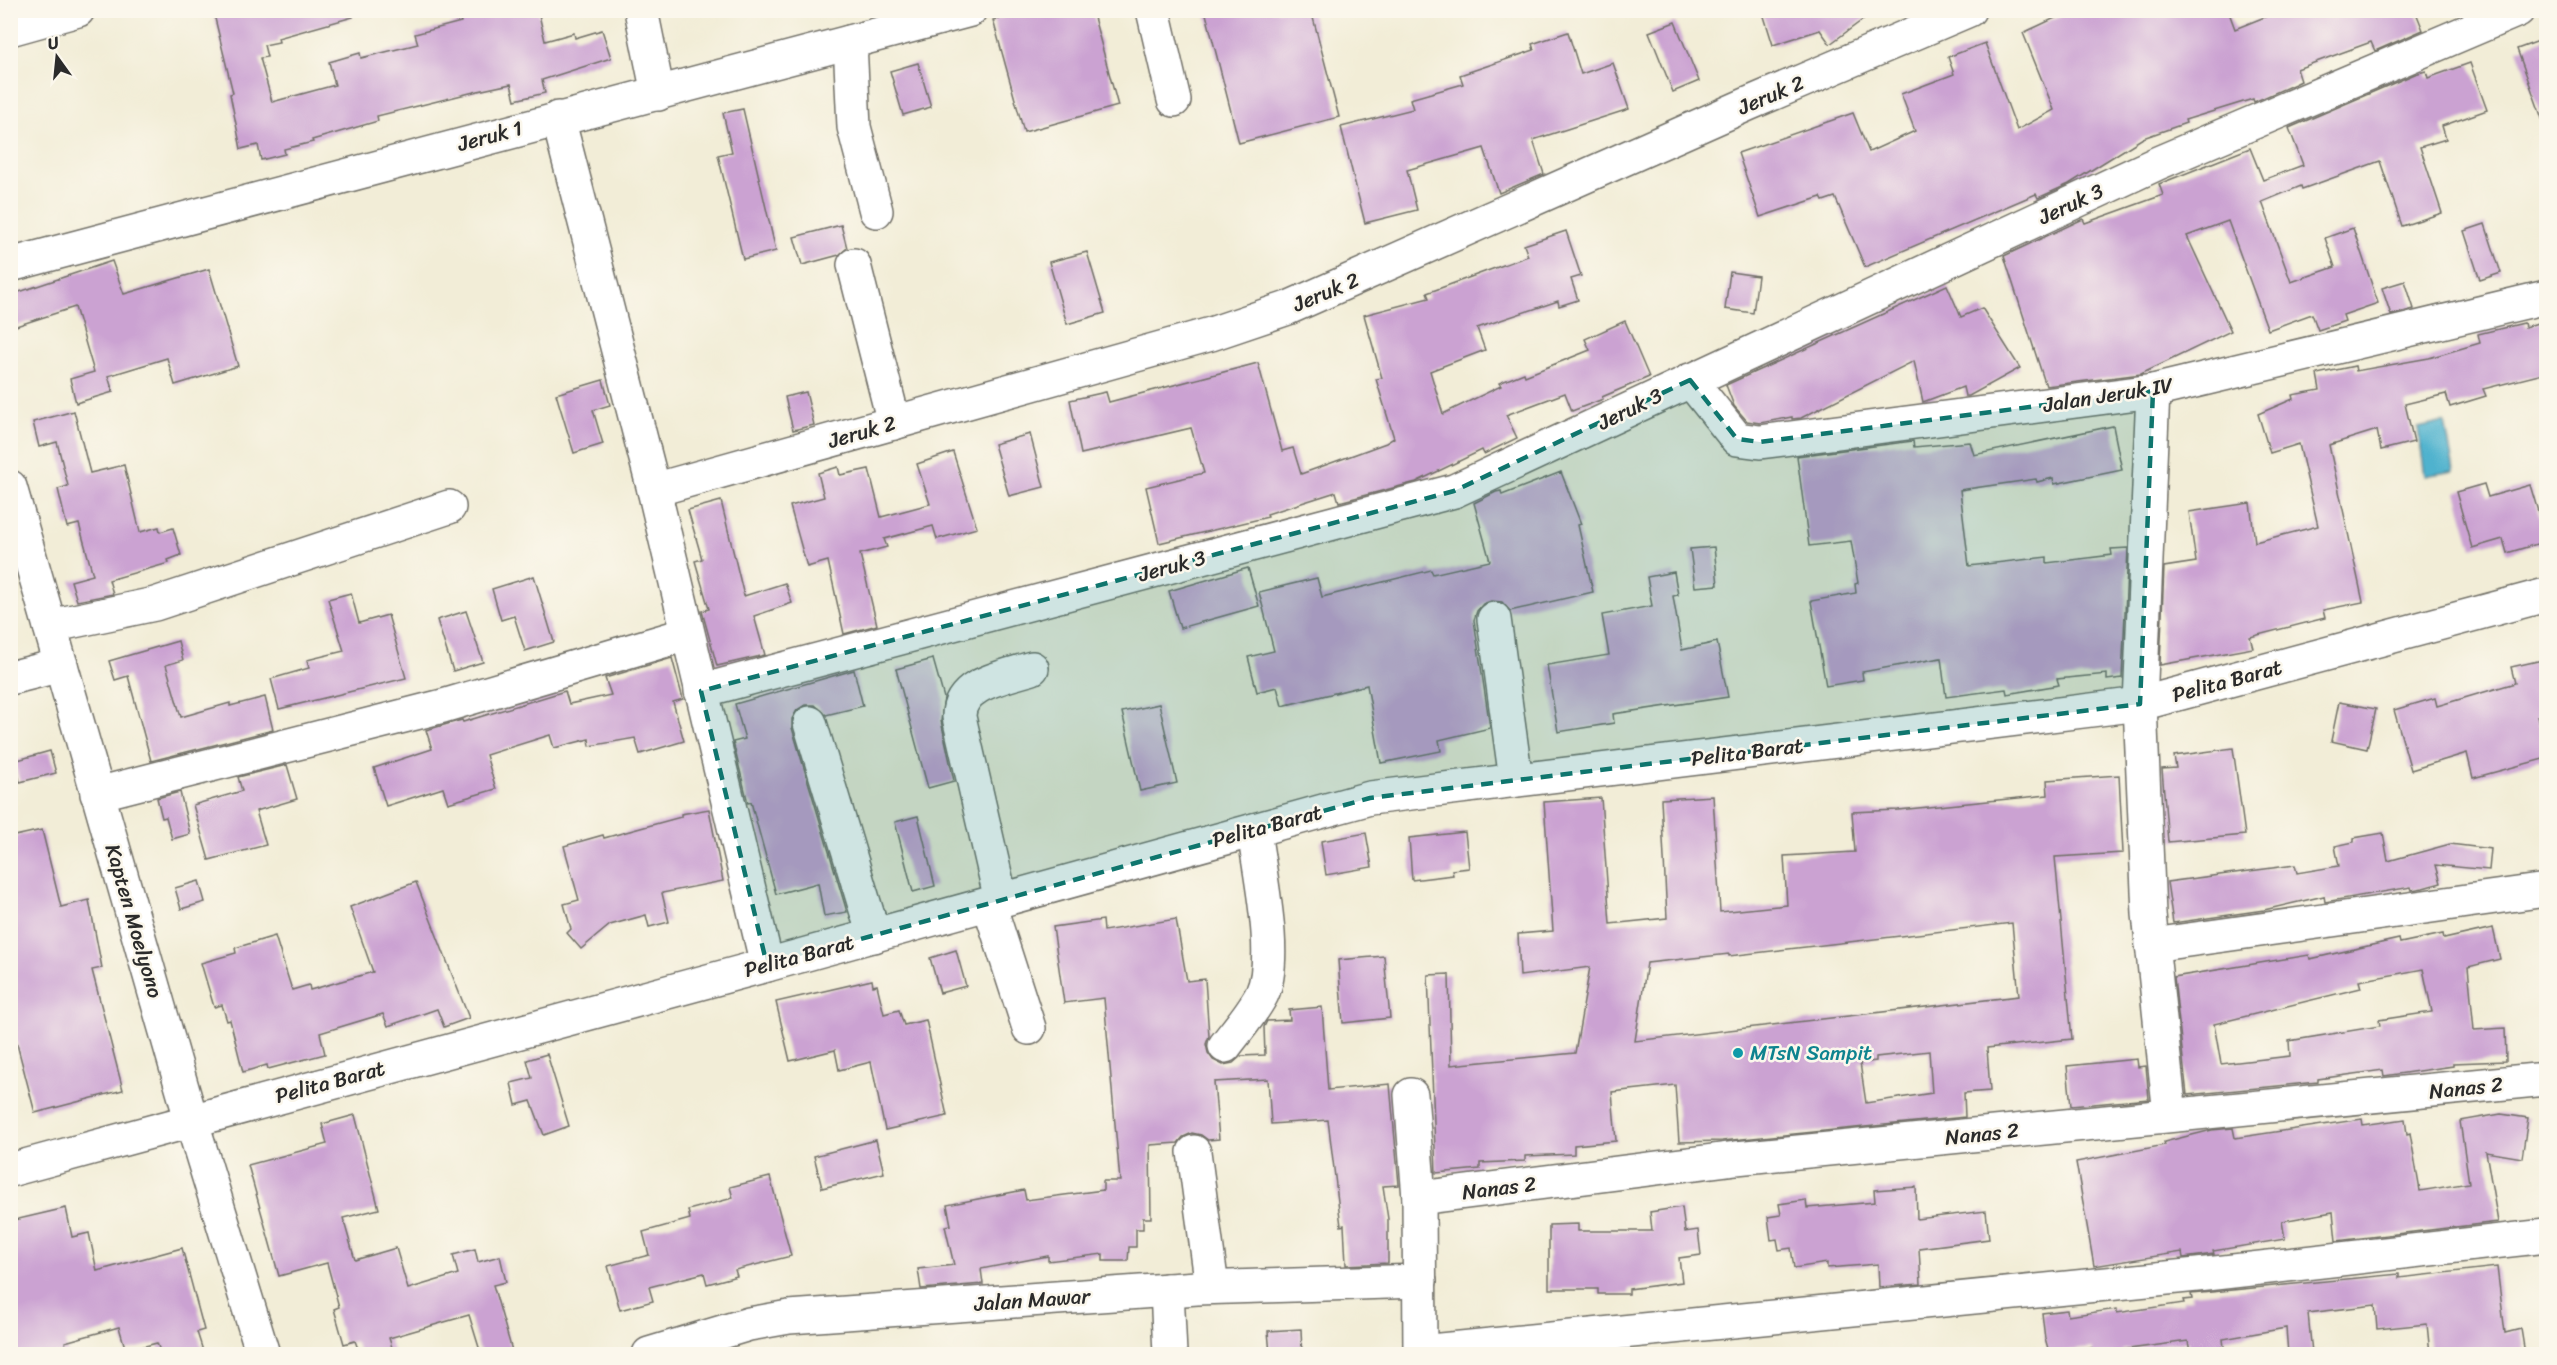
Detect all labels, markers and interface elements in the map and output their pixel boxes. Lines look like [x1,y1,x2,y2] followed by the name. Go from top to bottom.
[27,27,87,87] north arrow
[44,27,63,58] text: U
[1731,64,1810,126] street label: Jeruk 2
[452,109,527,163] street label: Jeruk 1
[2031,172,2111,236] street label: Jeruk 3
[1286,261,1365,323] street label: Jeruk 2
[2039,366,2176,424] street label: Jalan Jeruk IV
[1590,377,1670,442] street label: Jeruk 3
[823,404,901,460] street label: Jeruk 2
[1133,539,1211,593] street label: Jeruk 3
[2168,648,2286,714] street label: Pelita Barat
[1689,726,1805,778] street label: Pelita Barat
[1208,793,1326,859] street label: Pelita Barat
[94,839,174,1003] street label: Kapten Moelyono
[740,923,858,989] street label: Pelita Barat
[1750,1034,1872,1072] place label: MTsN Sampit
[1731,1046,1745,1060] marker: MTsN Sampit
[271,1049,389,1115] street label: Pelita Barat
[2427,1065,2505,1111] street label: Nanas 2
[1943,1111,2021,1157] street label: Nanas 2
[1460,1165,1538,1211] street label: Nanas 2
[972,1277,1092,1323] street label: Jalan Mawar

